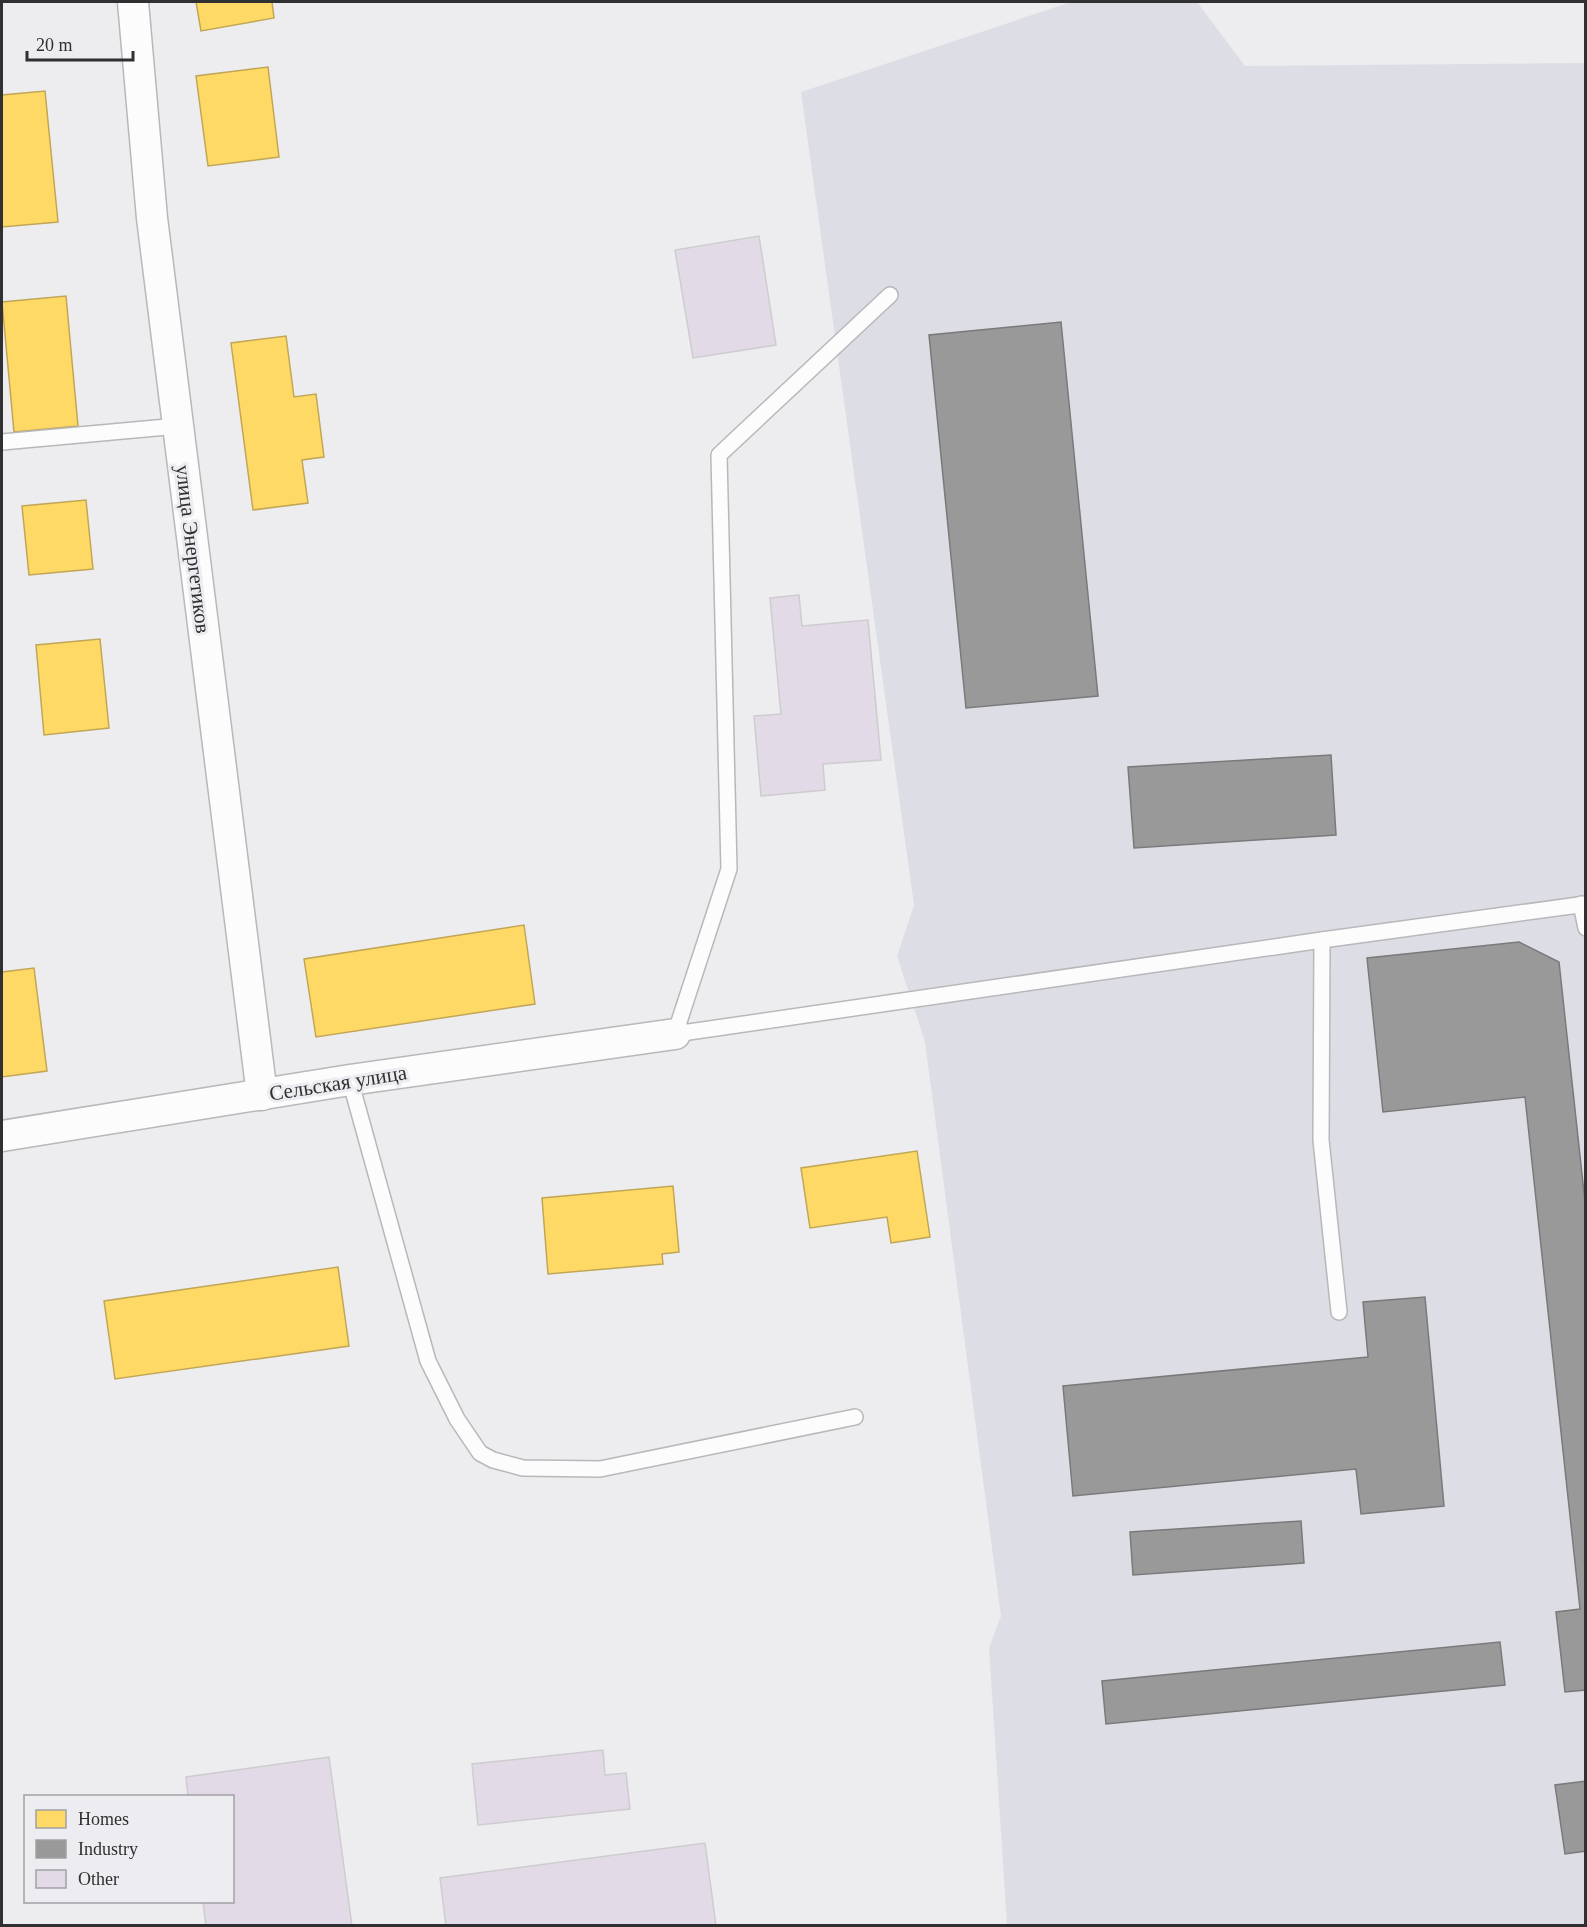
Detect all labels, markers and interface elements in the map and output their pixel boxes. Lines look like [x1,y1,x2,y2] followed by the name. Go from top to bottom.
[27,24,134,62] scale bar
[36,35,73,55] text: 20 m
[171,463,215,635] street label: улица Энергетиков
[268,1060,409,1106] street label: Сельская улица
[24,1795,234,1903] legend
[78,1809,129,1829] text: Homes
[78,1839,138,1859] text: Industry
[78,1869,119,1889] text: Other

